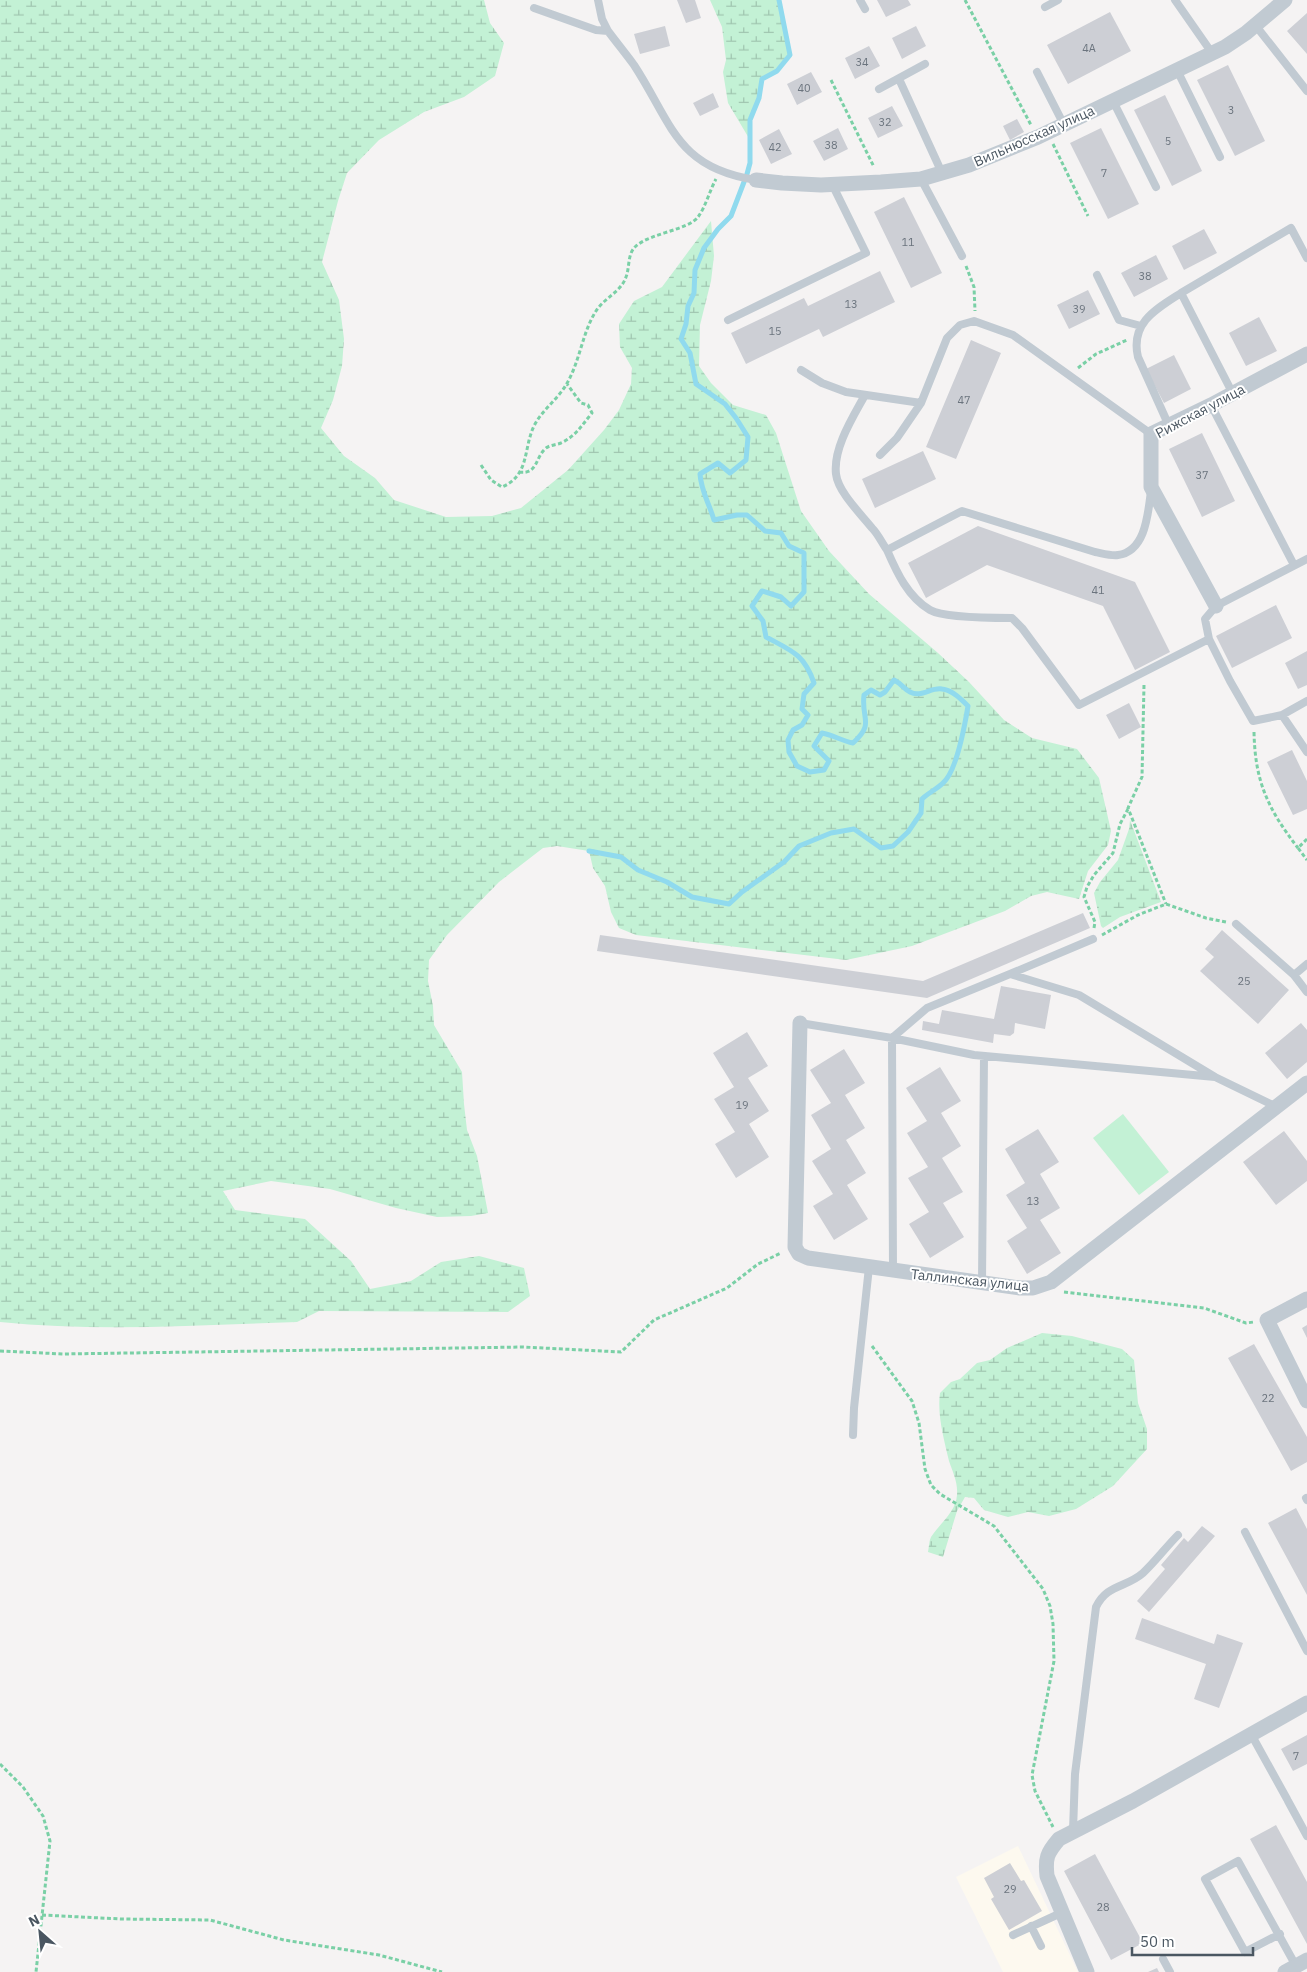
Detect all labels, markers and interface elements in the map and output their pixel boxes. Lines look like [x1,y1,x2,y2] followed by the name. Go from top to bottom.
[1082,41,1096,55] house number: 4А
[855,55,869,69] house number: 34
[797,81,811,95] house number: 40
[971,101,1098,171] street label: Вильнюсская улица
[1228,103,1234,117] house number: 3
[878,115,892,129] house number: 32
[1165,134,1171,148] house number: 5
[824,138,838,152] house number: 38
[768,140,782,154] house number: 42
[1101,166,1107,180] house number: 7
[901,235,915,249] house number: 11
[1138,269,1152,283] house number: 38
[844,297,858,311] house number: 13
[1072,302,1086,316] house number: 39
[768,324,782,338] house number: 15
[1152,380,1248,442] street label: Рижская улица
[957,393,971,407] house number: 47
[1195,468,1209,482] house number: 37
[1091,583,1105,597] house number: 41
[1237,974,1251,988] house number: 25
[735,1098,749,1112] house number: 19
[1026,1194,1040,1208] house number: 13
[910,1265,1030,1295] street label: Таллинская улица
[1261,1391,1275,1405] house number: 22
[1293,1749,1299,1763] house number: 7
[1003,1882,1017,1896] house number: 29
[1096,1900,1110,1914] house number: 28
[15,1907,65,1957] north arrow
[25,1910,43,1931] text: N
[1132,1924,1253,1956] scale bar
[1140,1932,1175,1951] text: 50 m

